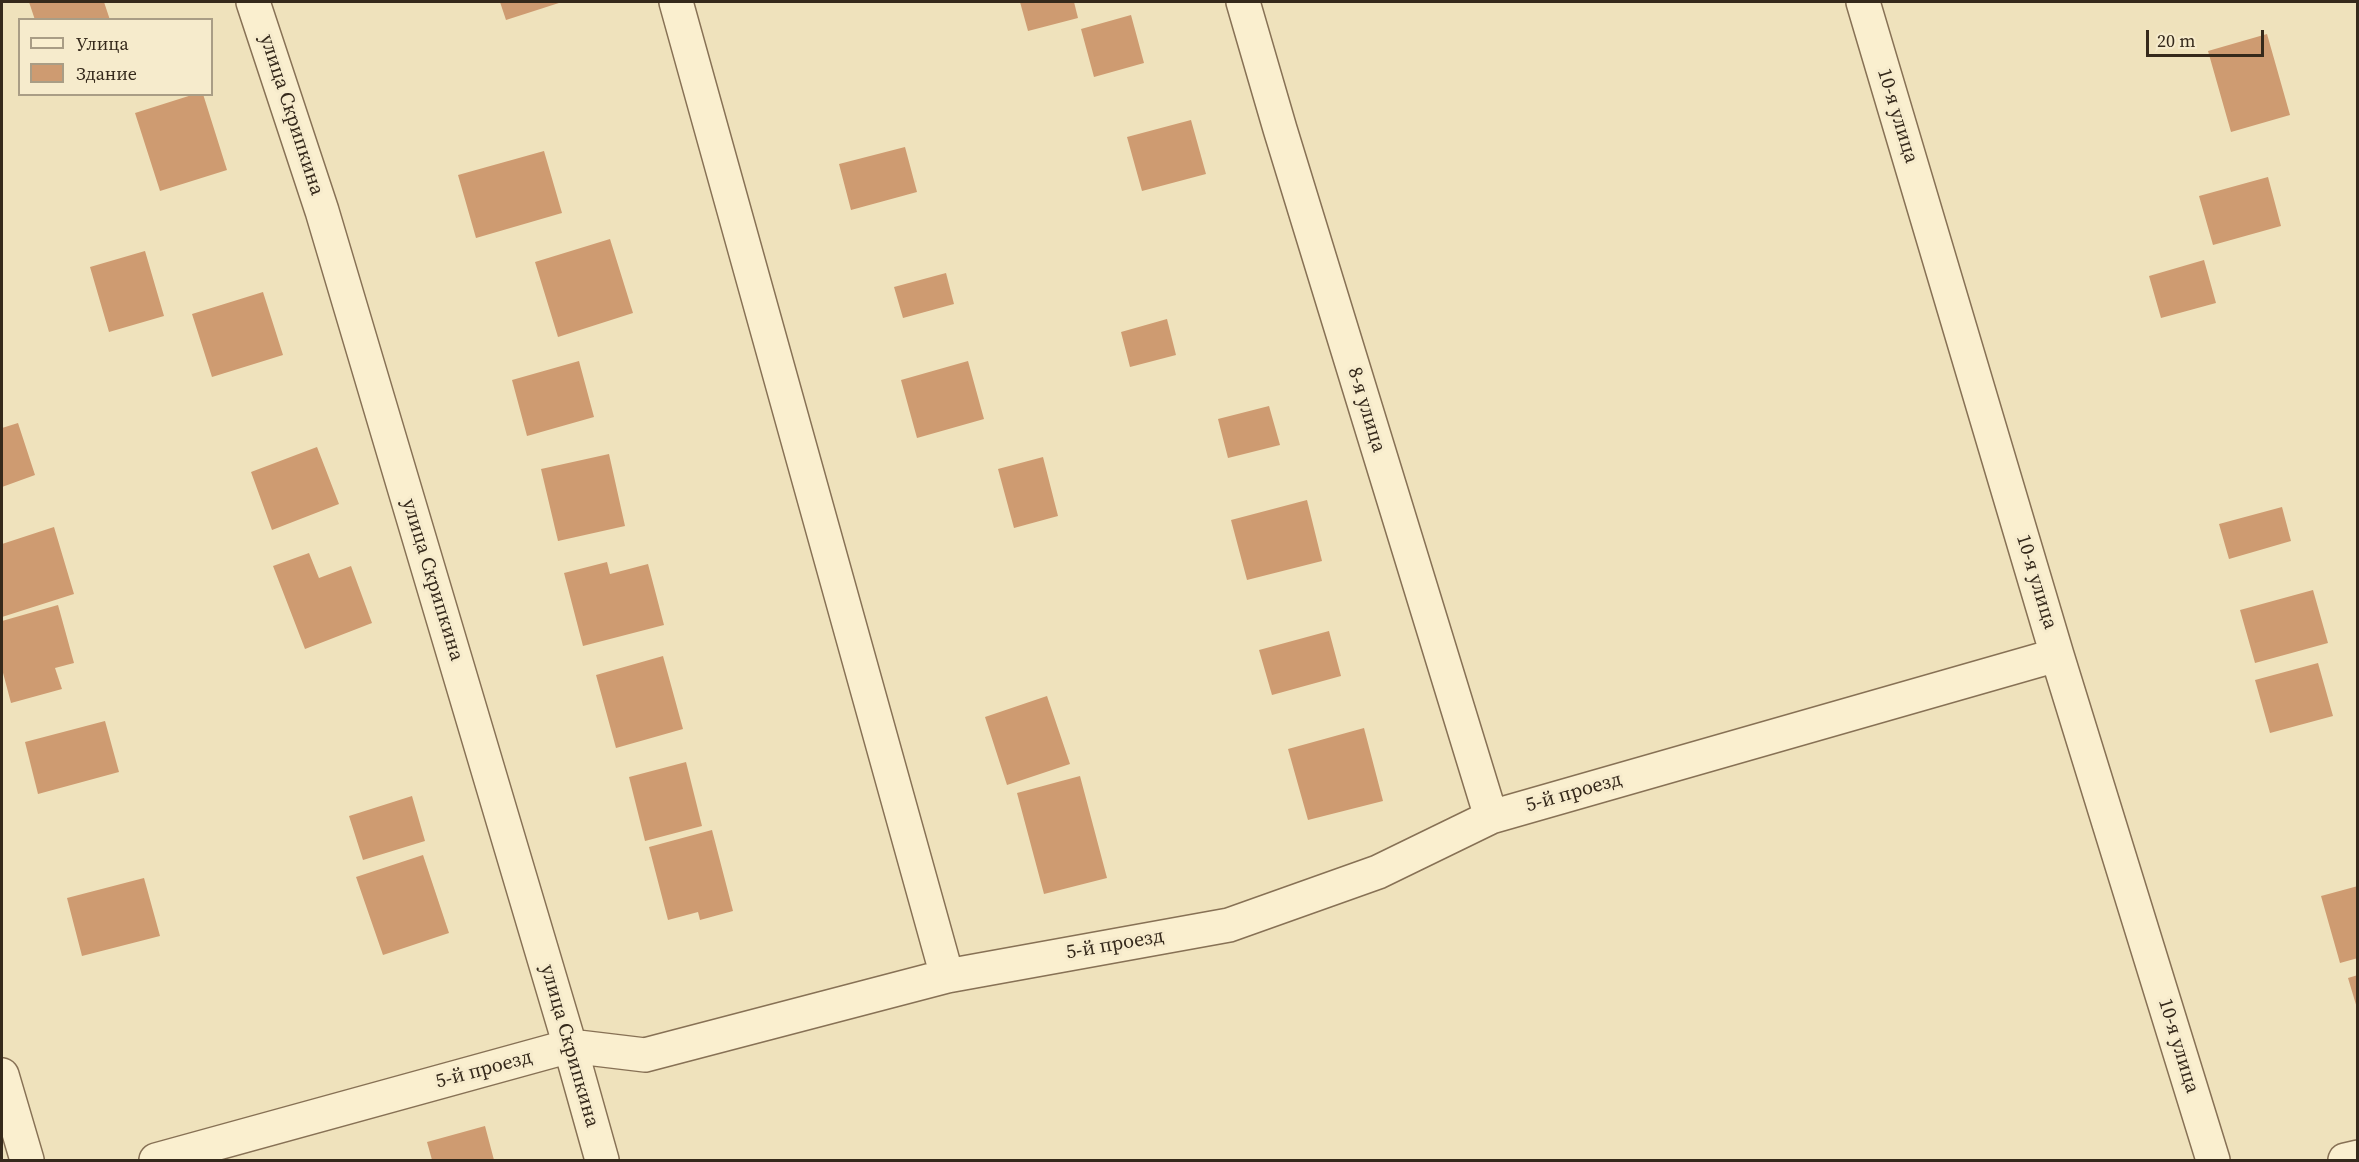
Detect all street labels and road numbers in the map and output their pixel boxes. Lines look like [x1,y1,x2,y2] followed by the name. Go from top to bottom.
[254,31,328,199] street label: улица Скрипкина
[1871,66,1923,166] street label: 10-я улица
[1342,365,1390,455] street label: 8-я улица
[396,496,468,664] street label: улица Скрипкина
[2010,532,2062,632] street label: 10-я улица
[1523,768,1625,818] street label: 5-й проезд
[1064,925,1166,965] street label: 5-й проезд
[534,962,604,1130] street label: улица Скрипкина
[2152,996,2204,1096] street label: 10-я улица
[433,1046,535,1094] street label: 5-й проезд

